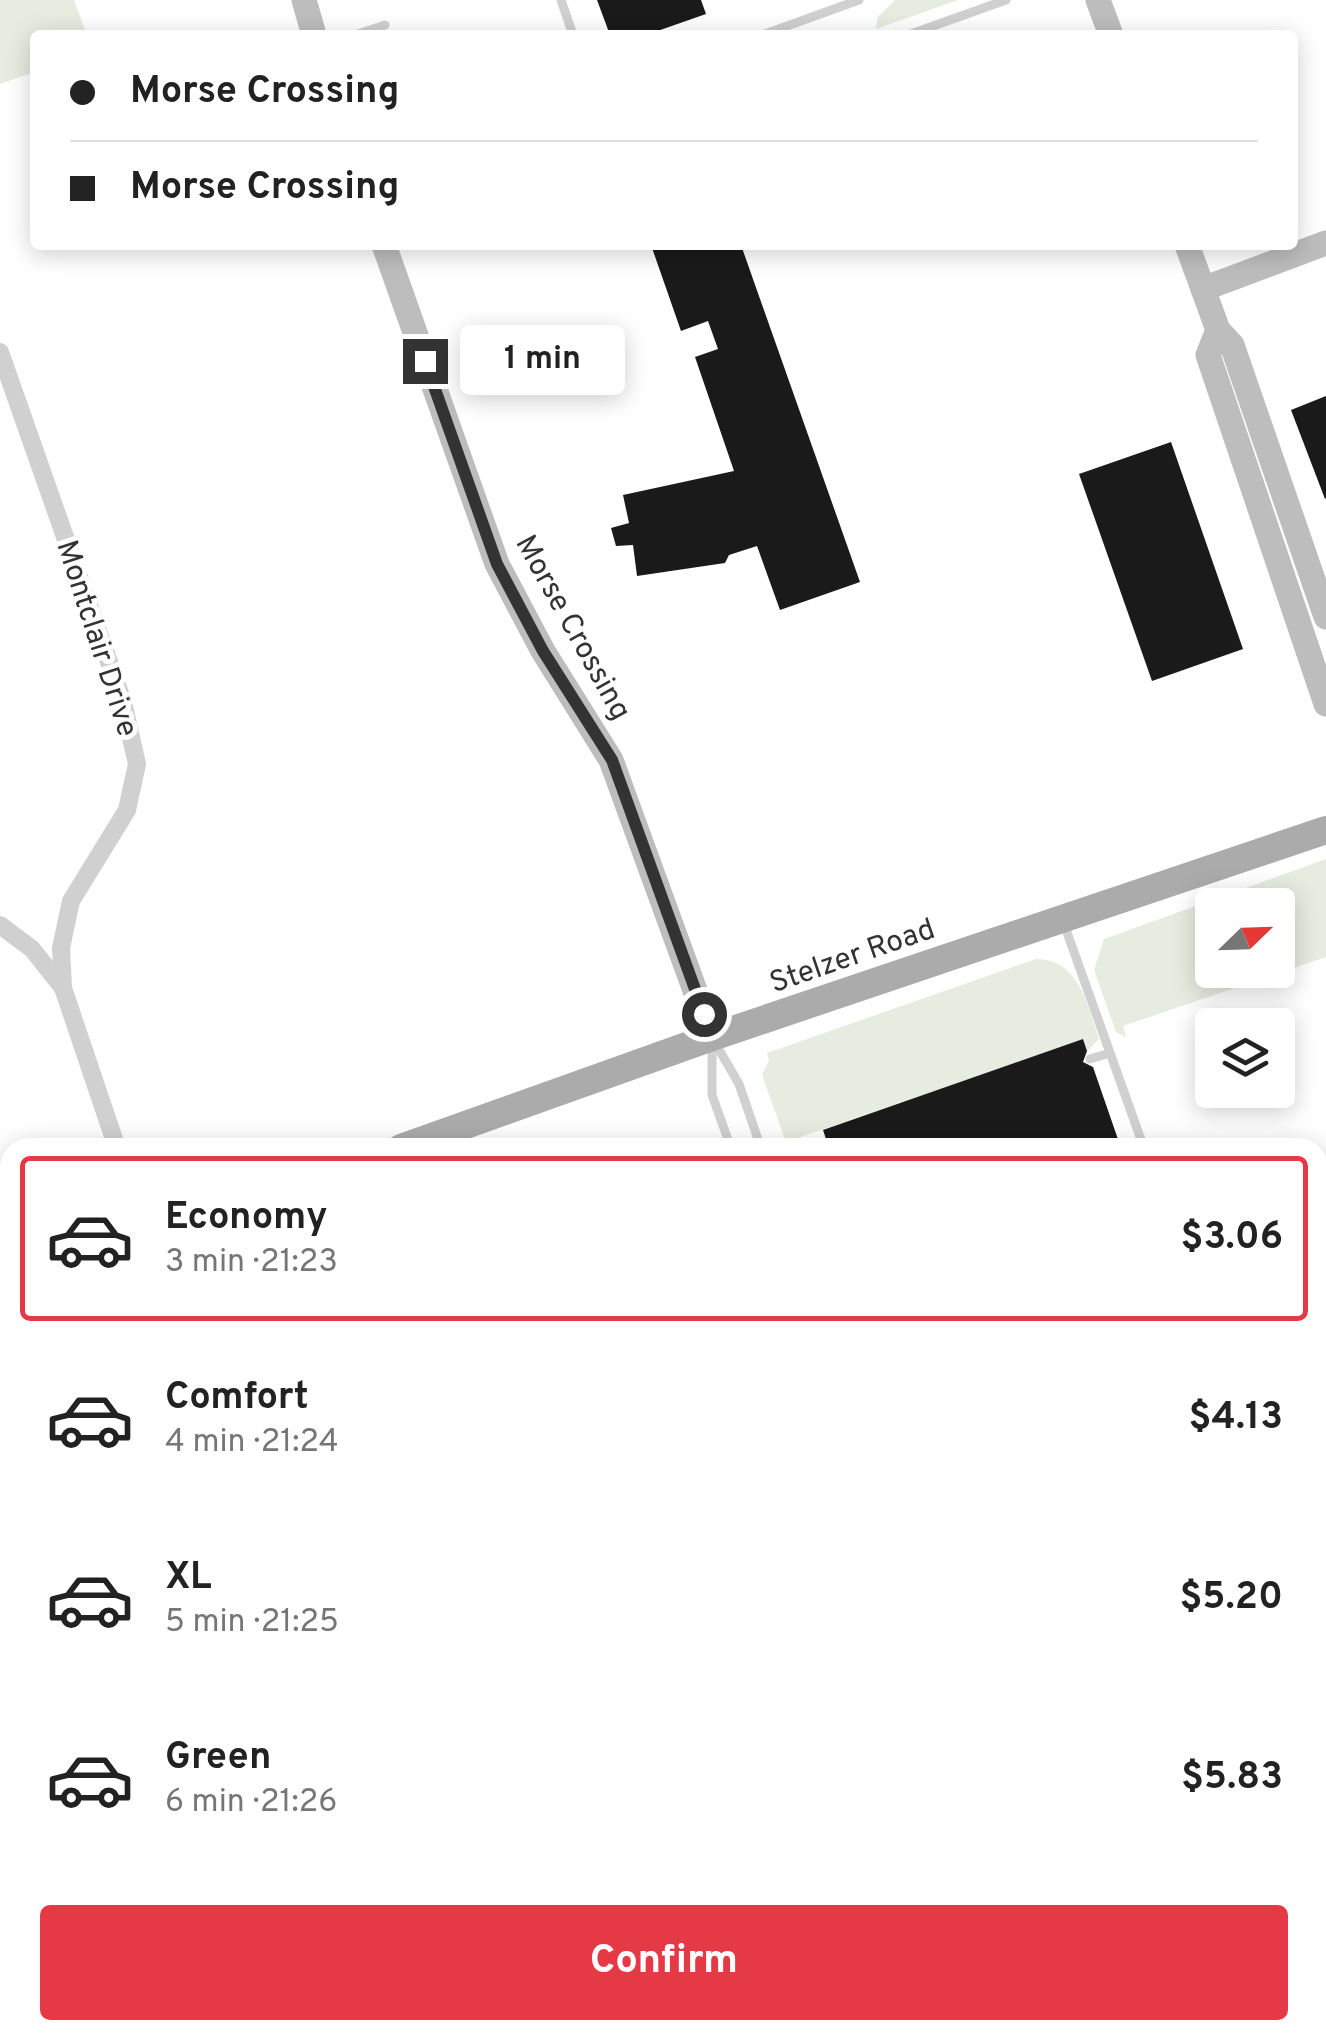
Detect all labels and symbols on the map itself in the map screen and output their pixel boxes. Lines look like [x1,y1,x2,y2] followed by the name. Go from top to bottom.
[460,326,625,396] callout: 1 min
[403,339,448,384] route end
[506,529,638,727] street label: Morse Crossing
[46,536,145,742] street label: Montclair Drive
[1195,888,1295,988] north arrow
[765,912,940,1003] street label: Stelzer Road
[682,992,727,1037] route start

